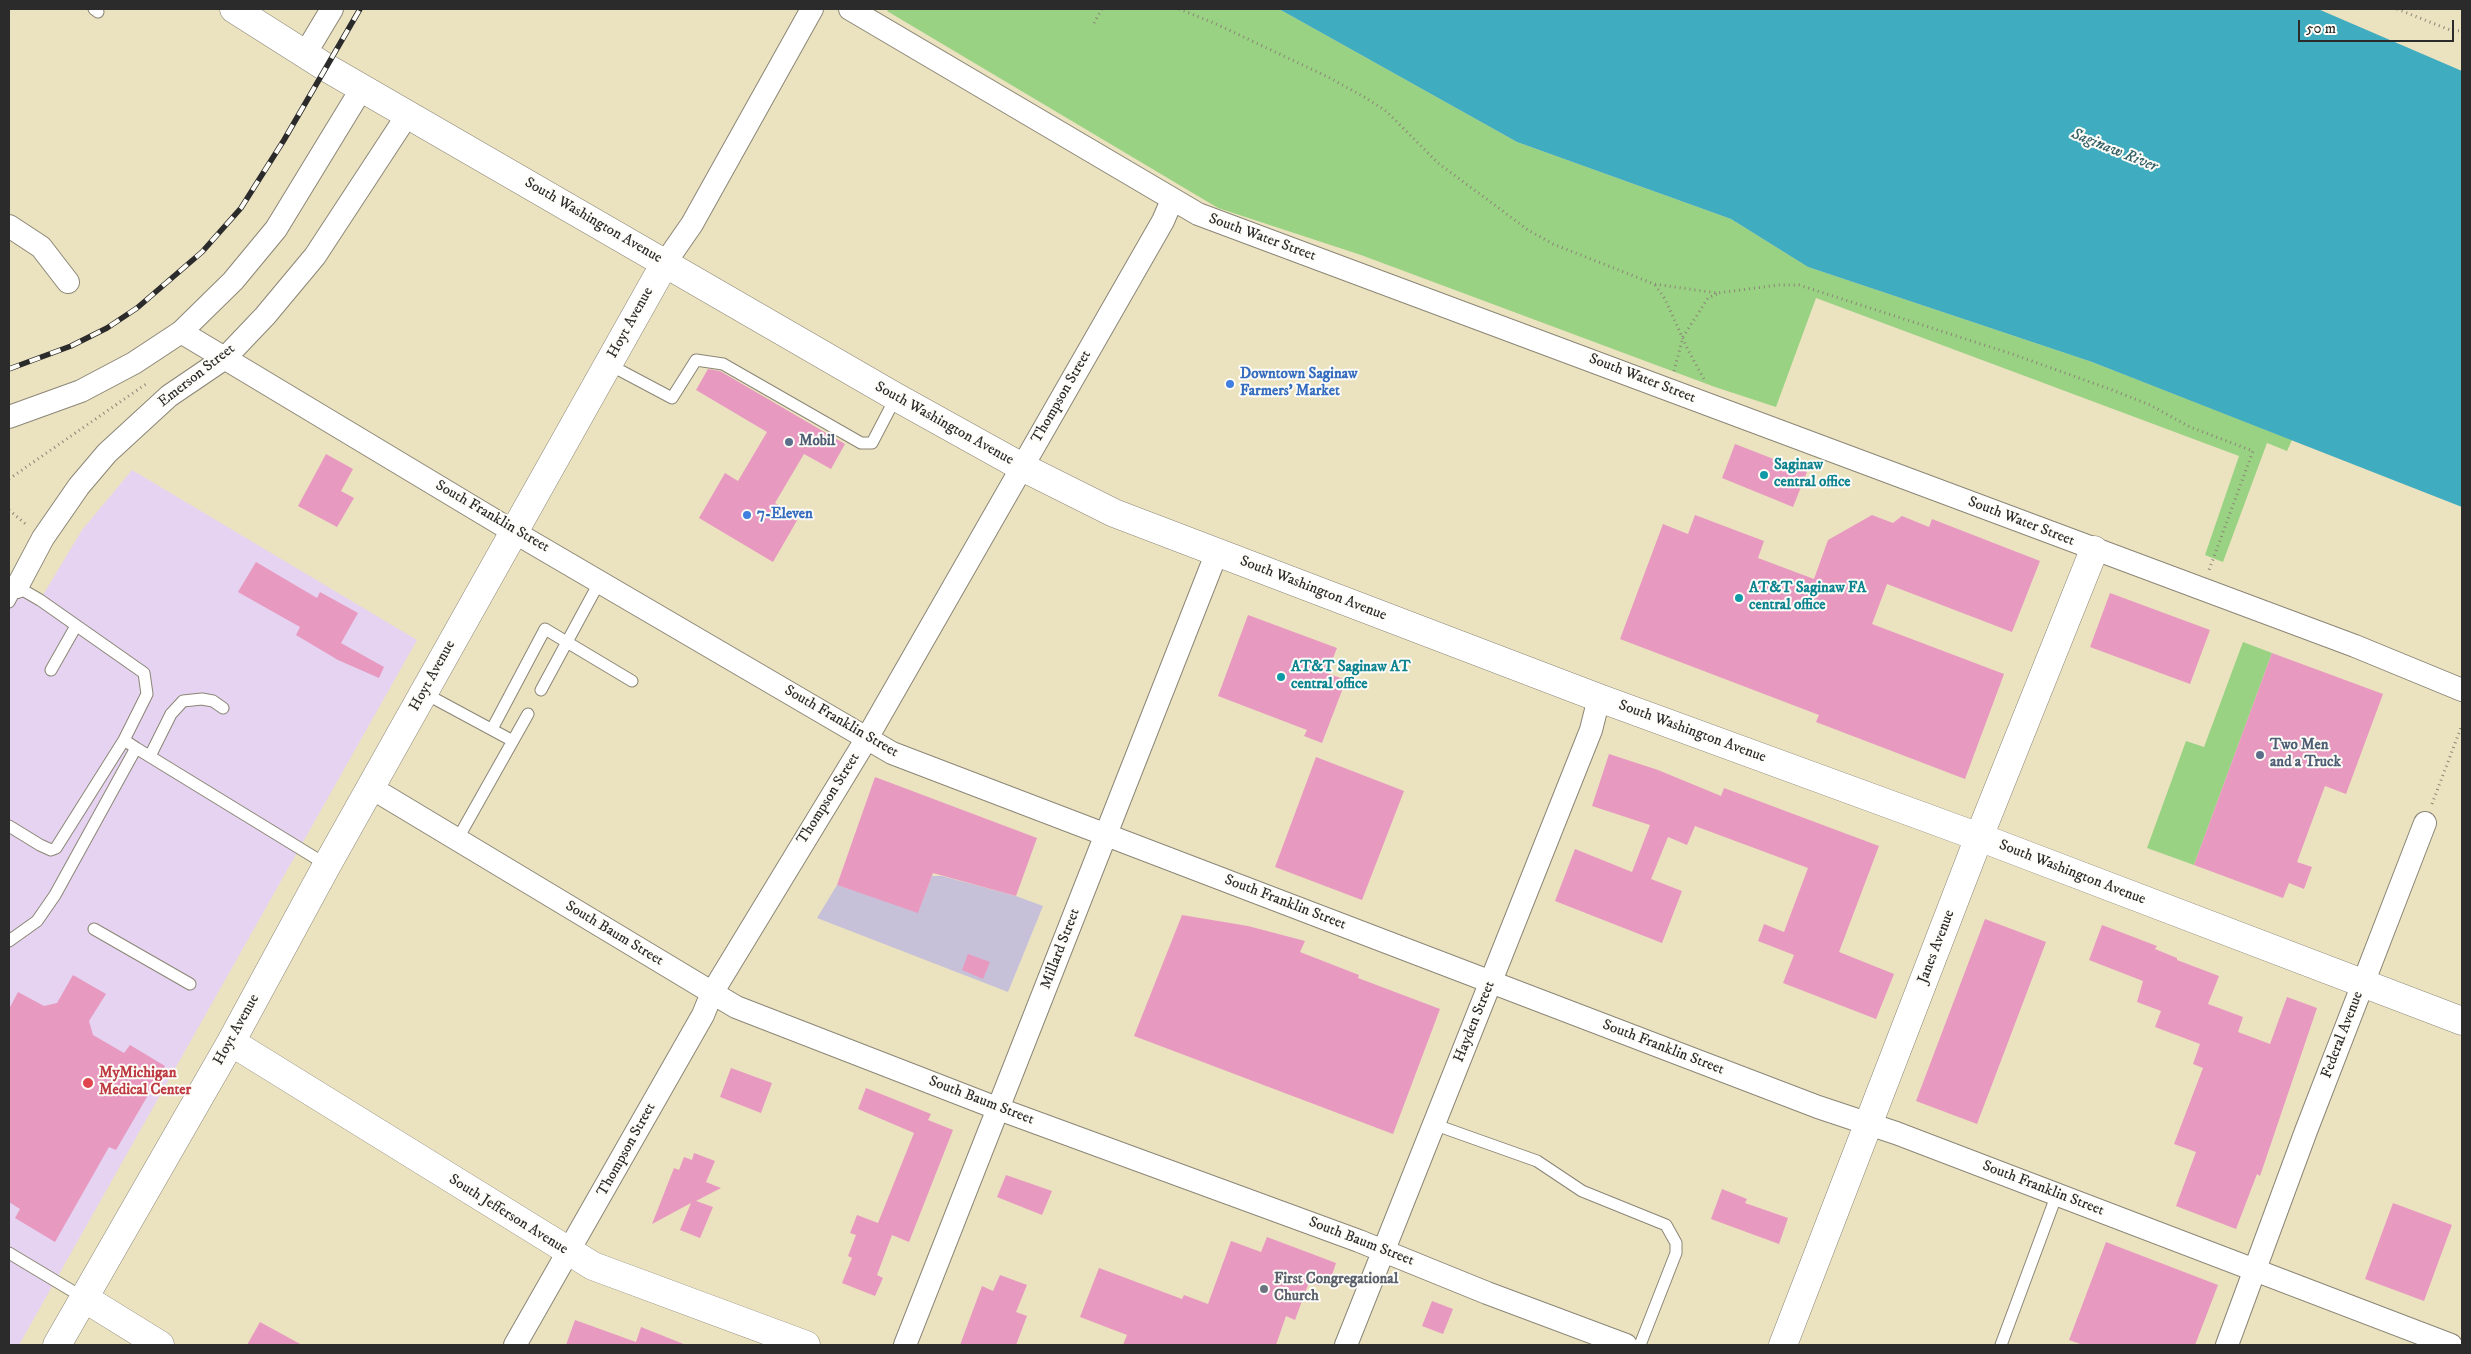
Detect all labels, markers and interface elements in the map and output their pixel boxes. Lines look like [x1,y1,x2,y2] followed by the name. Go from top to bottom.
[2301,10,2457,42] scale bar
[2306,19,2336,38] text: 50 m
[2068,125,2160,177] water label: Saginaw River
[521,174,665,268] street label: South Washington Avenue
[1206,210,1318,266] street label: South Water Street
[604,285,658,361] street label: Hoyt Avenue
[155,340,239,412] street label: Emerson Street
[1028,347,1096,447] street label: Thompson Street
[1586,350,1698,408] street label: South Water Street
[1240,366,1358,401] place label: Downtown Saginaw Farmers' Market
[872,378,1016,470] street label: South Washington Avenue
[1224,378,1236,390] marker: Downtown Saginaw Farmers' Market
[799,433,835,451] place label: Mobil
[783,436,795,448] marker: Mobil
[1774,457,1851,492] place label: Saginaw central office
[1758,469,1770,481] marker: Saginaw central office
[432,477,552,557] street label: South Franklin Street
[1965,493,2077,551] street label: South Water Street
[757,506,813,524] place label: 7-Eleven
[741,509,753,521] marker: 7-Eleven
[1237,553,1389,625] street label: South Washington Avenue
[1749,580,1866,615] place label: AT&T Saginaw FA central office
[1733,592,1745,604] marker: AT&T Saginaw FA central office
[406,638,460,714] street label: Hoyt Avenue
[1291,659,1411,694] place label: AT&T Saginaw AT central office
[1275,671,1287,683] marker: AT&T Saginaw AT central office
[781,682,901,762] street label: South Franklin Street
[1616,697,1768,767] street label: South Washington Avenue
[2270,737,2341,772] place label: Two Men and a Truck
[2254,749,2266,761] marker: Two Men and a Truck
[794,750,864,848] street label: Thompson Street
[1996,837,2148,909] street label: South Washington Avenue
[1222,872,1348,934] street label: South Franklin Street
[562,898,666,970] street label: South Baum Street
[1037,906,1085,992] street label: Millard Street
[1915,908,1959,986] street label: Janes Avenue
[1451,979,1499,1065] street label: Hayden Street
[2318,989,2368,1081] street label: Federal Avenue
[210,992,264,1068] street label: Hoyt Avenue
[1600,1017,1726,1079] street label: South Franklin Street
[99,1065,191,1100] place label: MyMichigan Medical Center
[926,1073,1036,1129] street label: South Baum Street
[81,1076,95,1090] marker: MyMichigan Medical Center
[594,1100,660,1200] street label: Thompson Street
[1980,1158,2106,1220] street label: South Franklin Street
[445,1171,571,1259] street label: South Jefferson Avenue
[1306,1214,1416,1270] street label: South Baum Street
[1274,1271,1398,1306] place label: First Congregational Church
[1258,1283,1270,1295] marker: First Congregational Church

